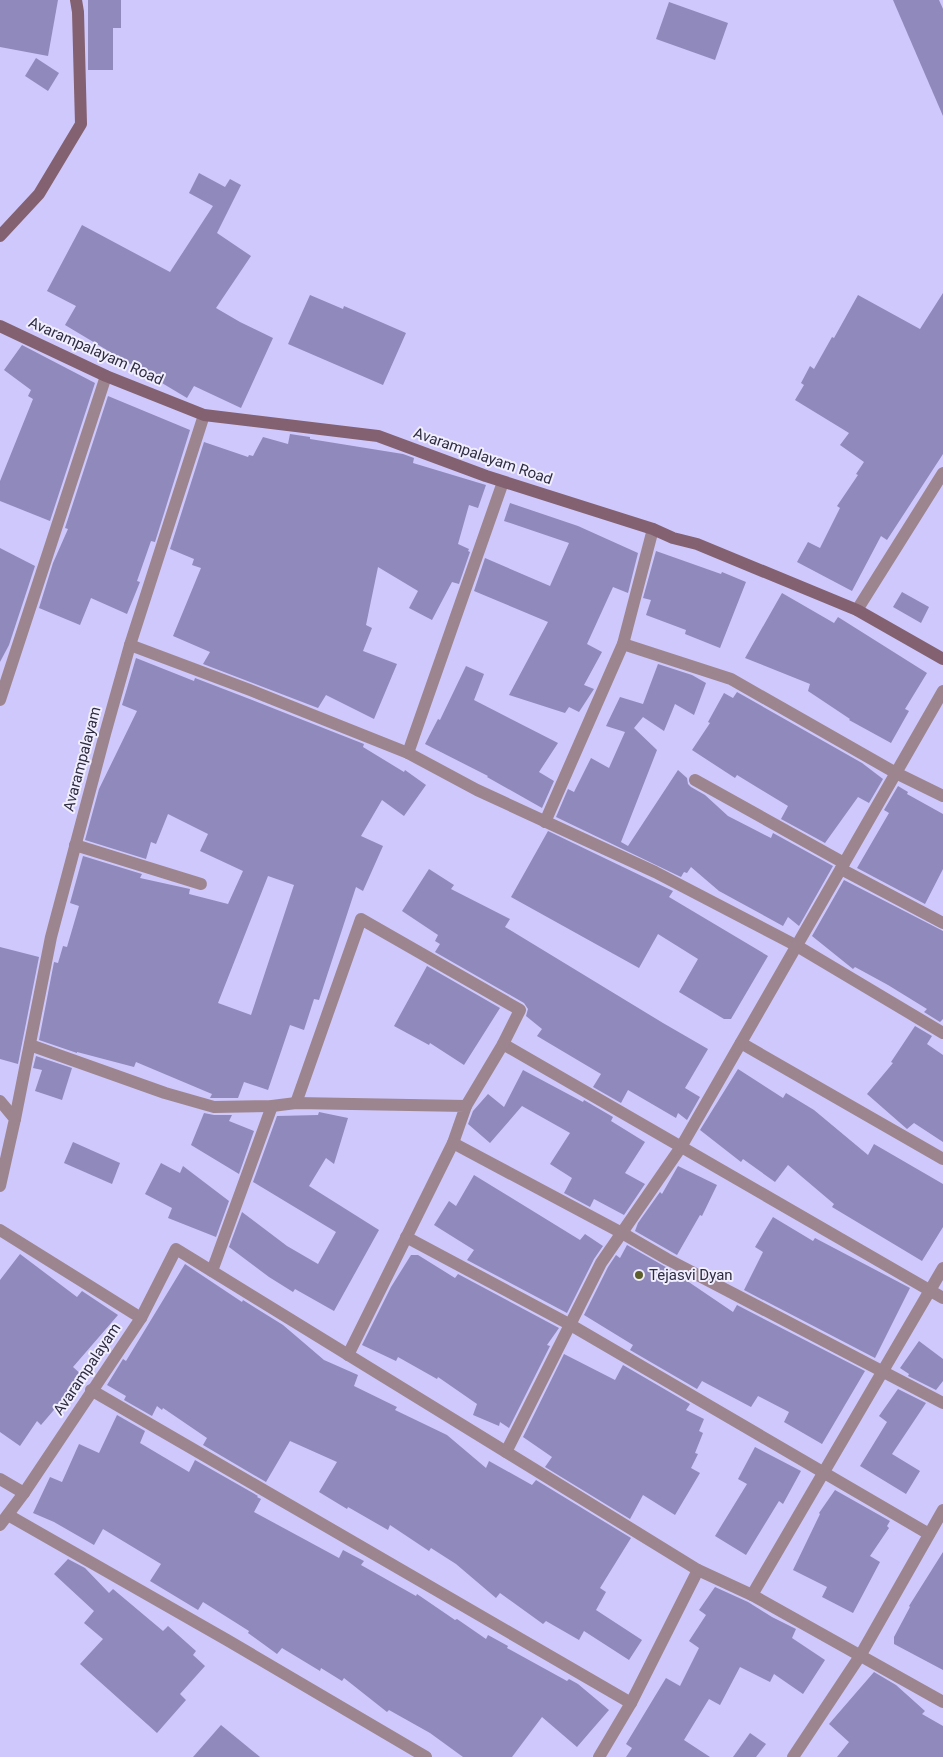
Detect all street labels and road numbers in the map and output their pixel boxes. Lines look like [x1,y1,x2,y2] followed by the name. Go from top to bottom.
[26,313,166,389] street label: Avarampalayam Road
[411,424,555,488] street label: Avarampalayam Road
[59,705,105,813] street label: Avarampalayam
[50,1319,124,1419] street label: Avarampalayam

